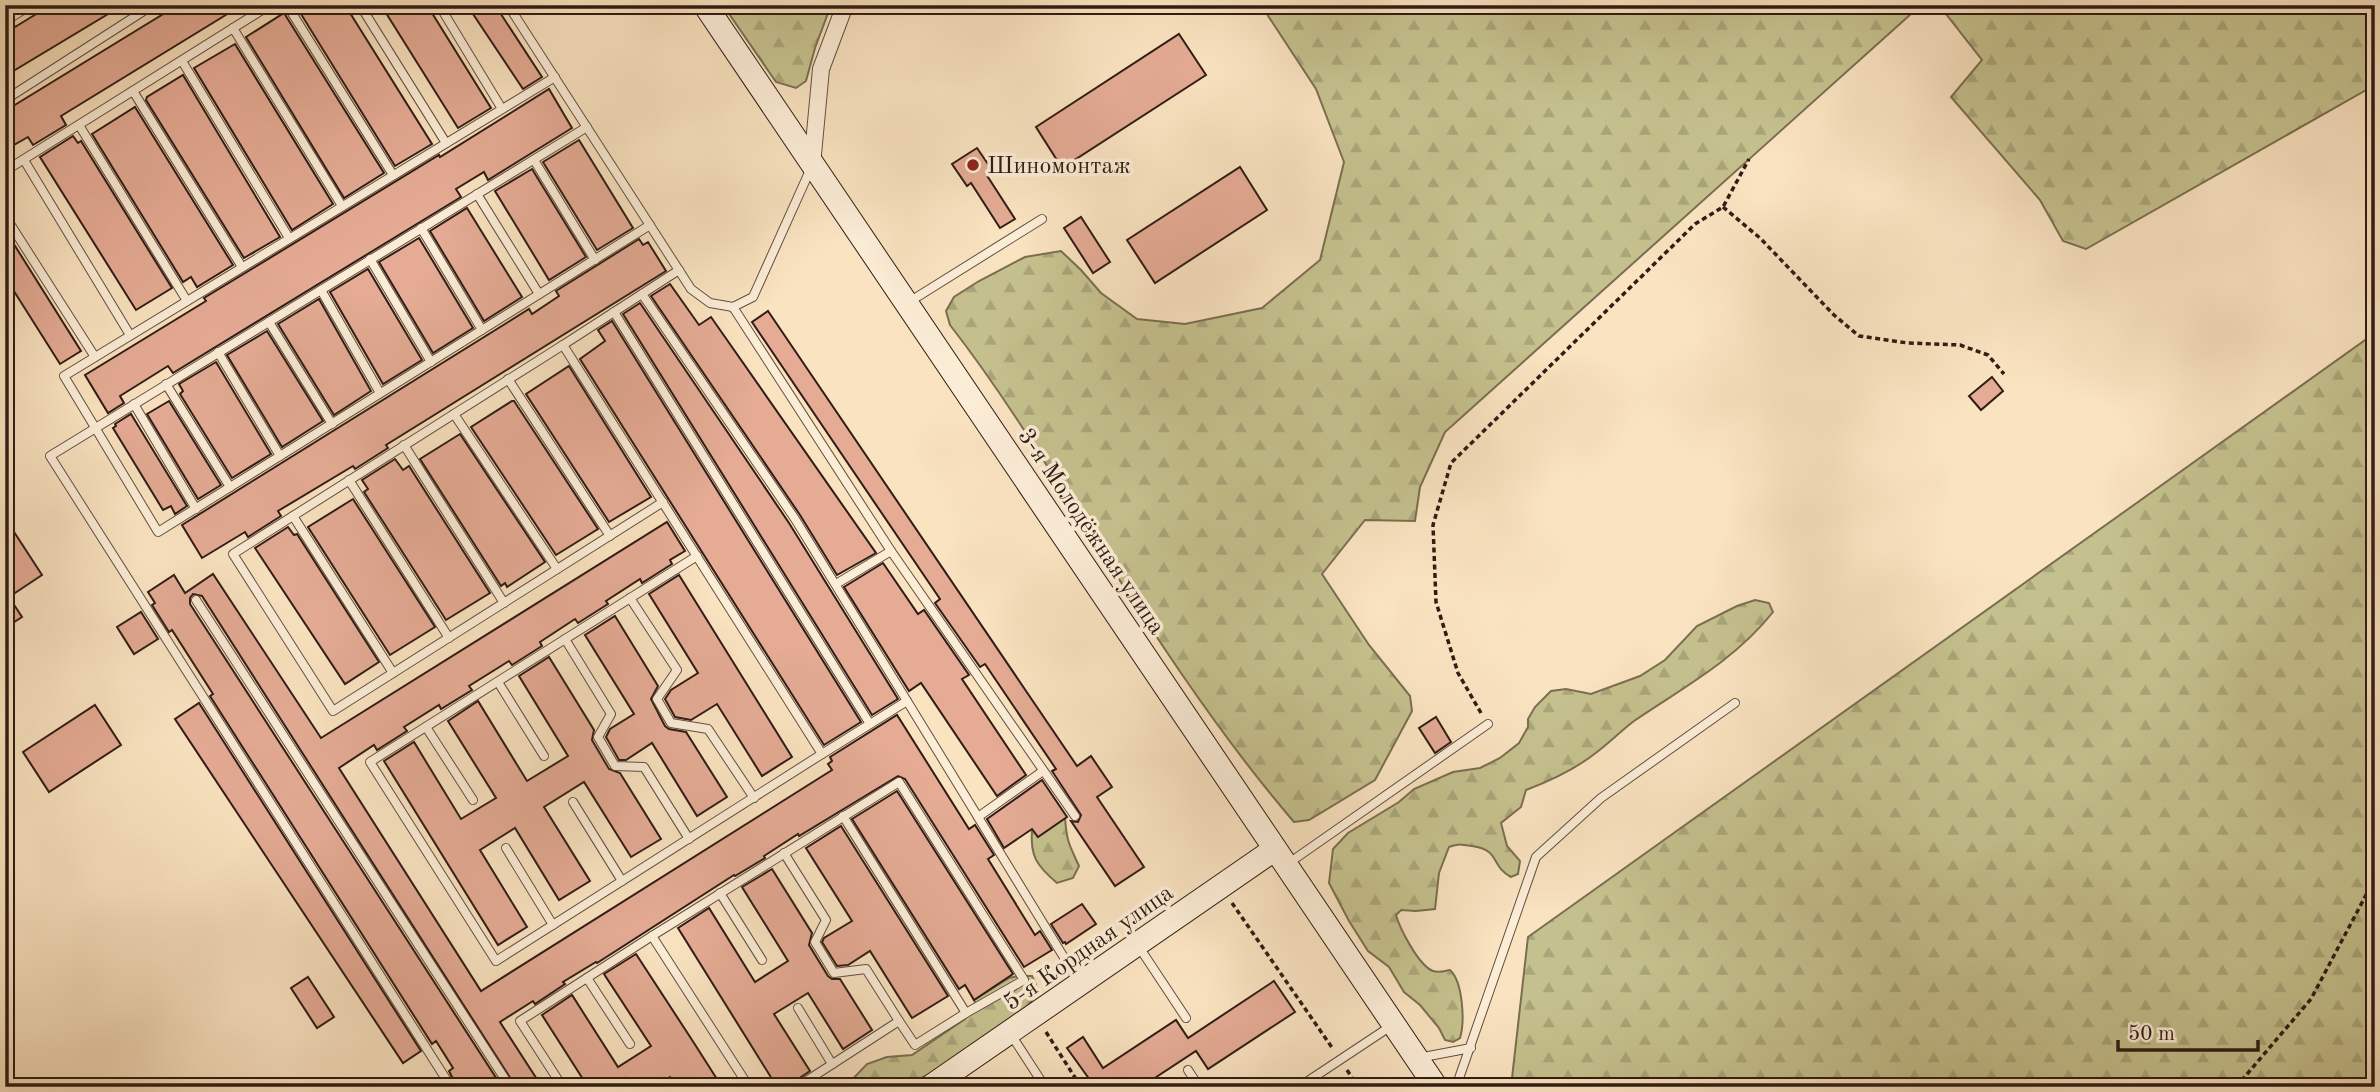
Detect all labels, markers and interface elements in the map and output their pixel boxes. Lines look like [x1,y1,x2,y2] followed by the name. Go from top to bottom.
[987,155,1131,179] place label: Шиномонтаж
[965,157,981,173] marker: Шиномонтаж
[1012,425,1168,640] street label: 3-я Молодёжная улица
[1000,881,1178,1016] street label: 5-я Кордная улица
[2118,1008,2258,1052] scale bar
[2128,1024,2175,1045] text: 50 m

